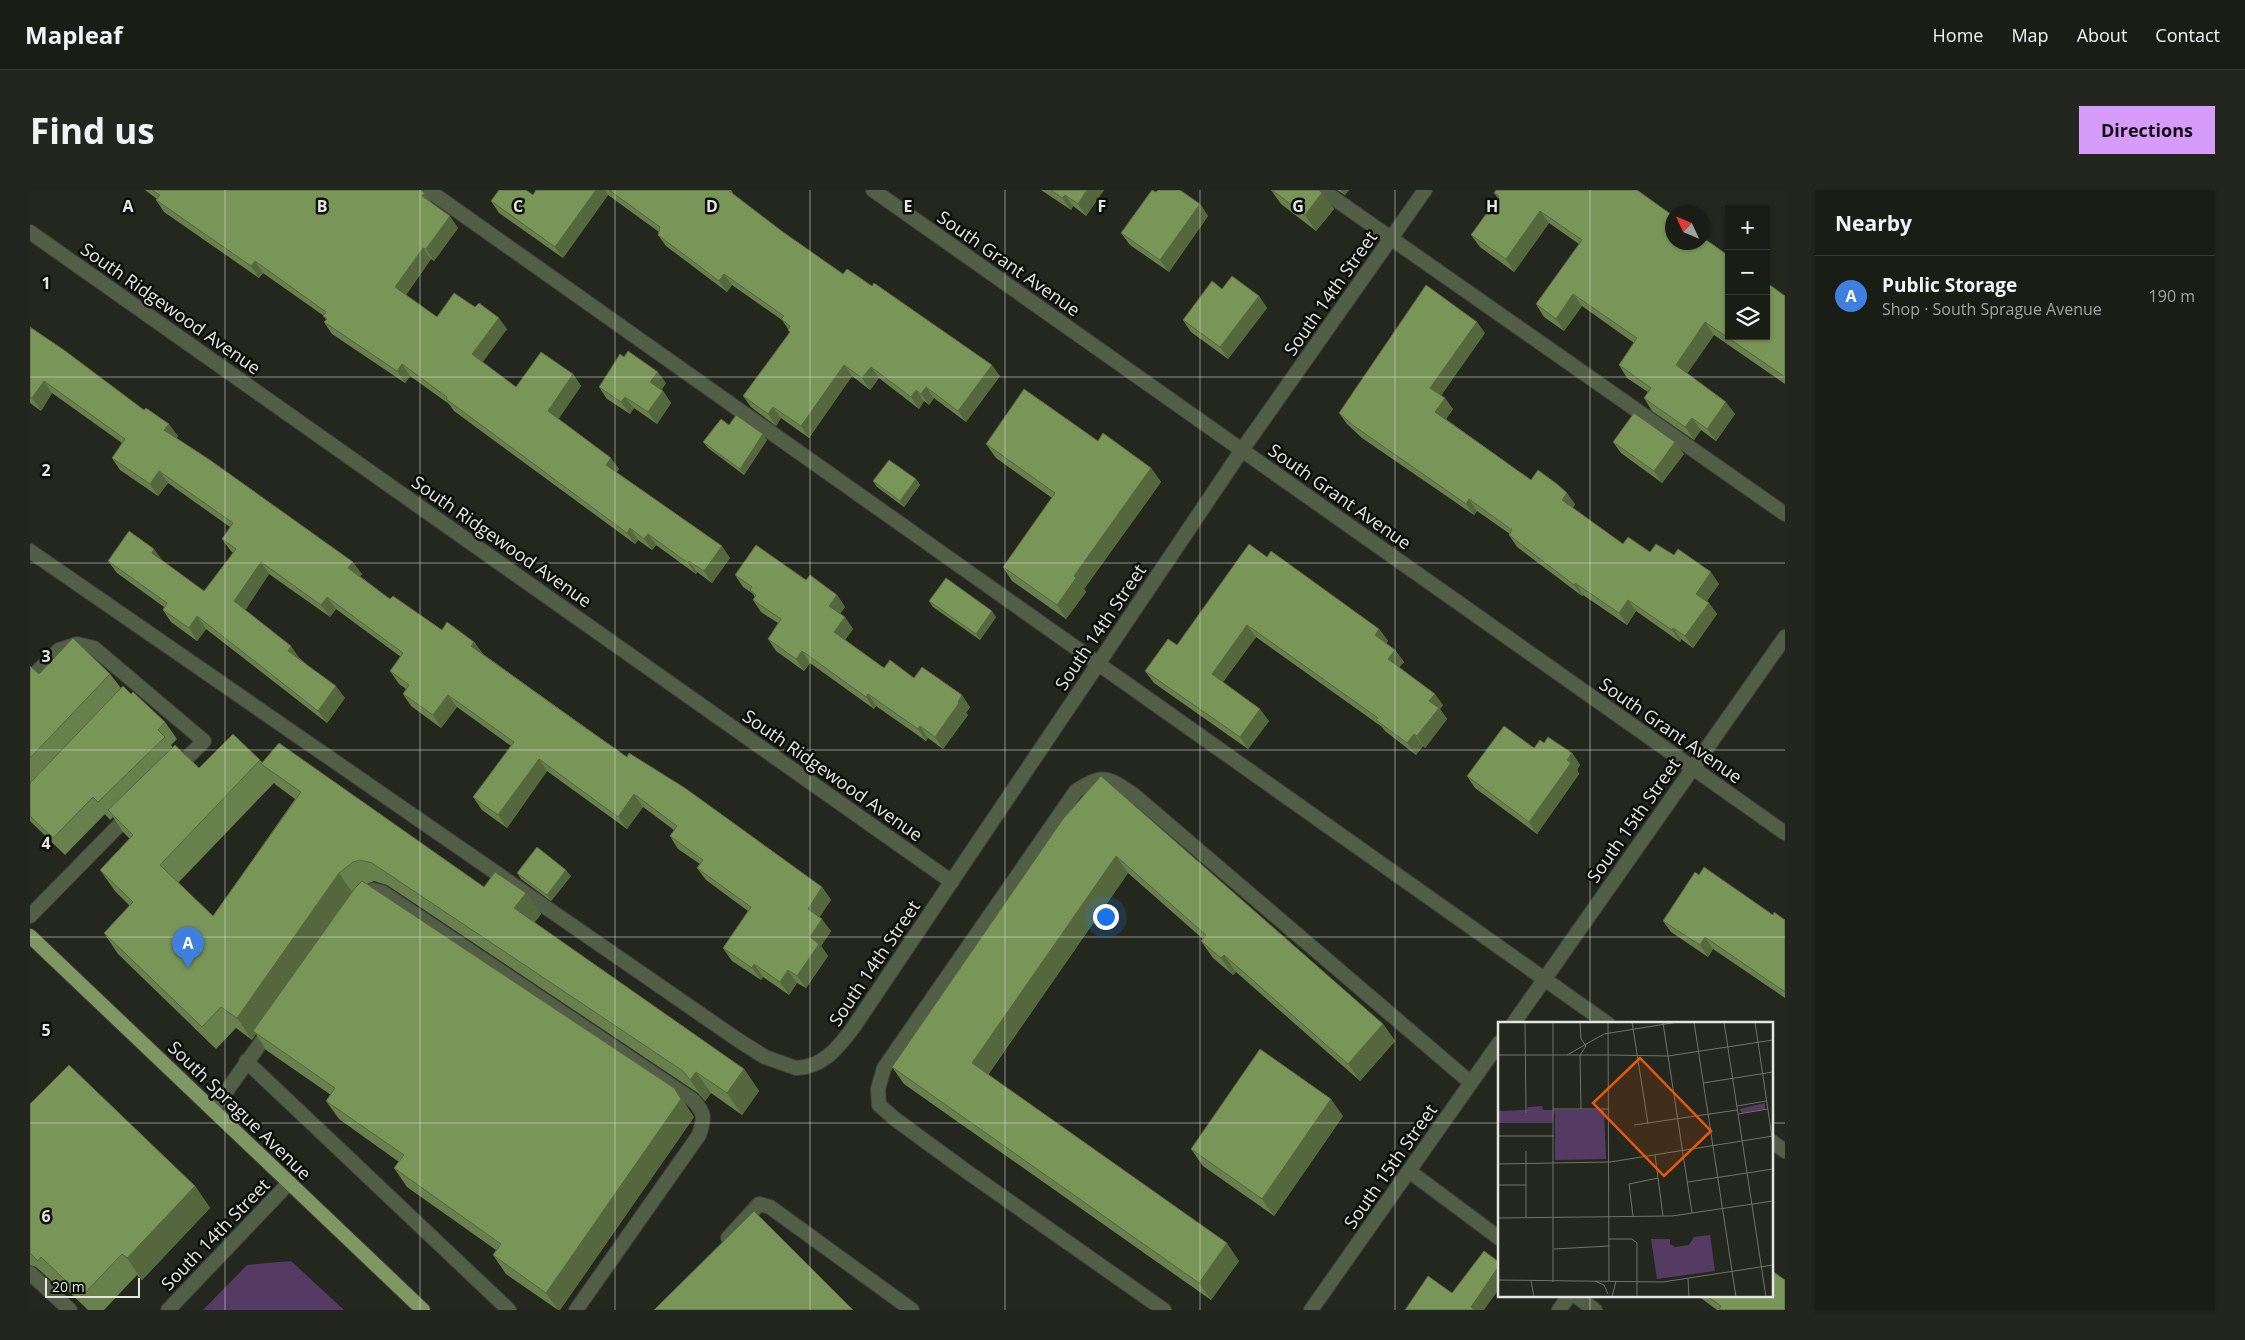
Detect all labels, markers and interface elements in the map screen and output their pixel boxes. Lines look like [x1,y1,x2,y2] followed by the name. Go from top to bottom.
[25,18,123,51] text: Mapleaf
[1933,23,1983,47] text: Home
[2011,23,2049,47] text: Map
[2077,23,2127,47] text: About
[2155,23,2220,47] text: Contact
[2079,106,2215,154] button: Directions
[30,107,155,154] text: Find us
[122,195,134,217] text: A
[317,195,327,217] text: B
[513,195,523,217] text: C
[706,195,718,217] text: D
[904,195,913,217] text: E
[1098,195,1106,217] text: F
[1292,195,1304,217] text: G
[1486,195,1498,217] text: H
[933,205,1085,321] street label: South Grant Avenue
[1665,205,1710,250] north arrow
[1725,205,1770,340] map controls
[1725,205,1770,250] button: +
[1835,209,1912,237] text: Nearby
[1278,226,1382,360] street label: South 14th Street
[76,237,266,379] street label: South Ridgewood Avenue
[1725,250,1770,295] button: −
[41,272,51,294] text: 1
[1882,272,2017,298] text: Public Storage
[1845,285,1857,307] text: A
[2149,285,2195,307] text: 190 m
[1725,295,1770,340] button: layers
[1882,298,2102,320] text: Shop · South Sprague Avenue
[1264,438,1416,554] street label: South Grant Avenue
[41,459,51,481] text: 2
[407,470,597,612] street label: South Ridgewood Avenue
[1049,559,1151,695] street label: South 14th Street
[41,645,51,667] text: 3
[1595,672,1747,788] street label: South Grant Avenue
[738,704,928,846] street label: South Ridgewood Avenue
[1581,753,1685,887] street label: South 15th Street
[41,832,51,854] text: 4
[823,895,925,1031] street label: South 14th Street
[1093,904,1119,930] your location
[172,927,204,968] pin: A
[41,1019,51,1041] text: 5
[1498,1022,1772,1298] inset map
[163,1035,317,1185] street label: South Sprague Avenue
[1338,1099,1442,1233] street label: South 15th Street
[155,1173,275,1295] street label: South 14th Street
[41,1205,51,1227] text: 6
[45,1275,140,1298] scale bar
[52,1277,85,1296] text: 20 m

